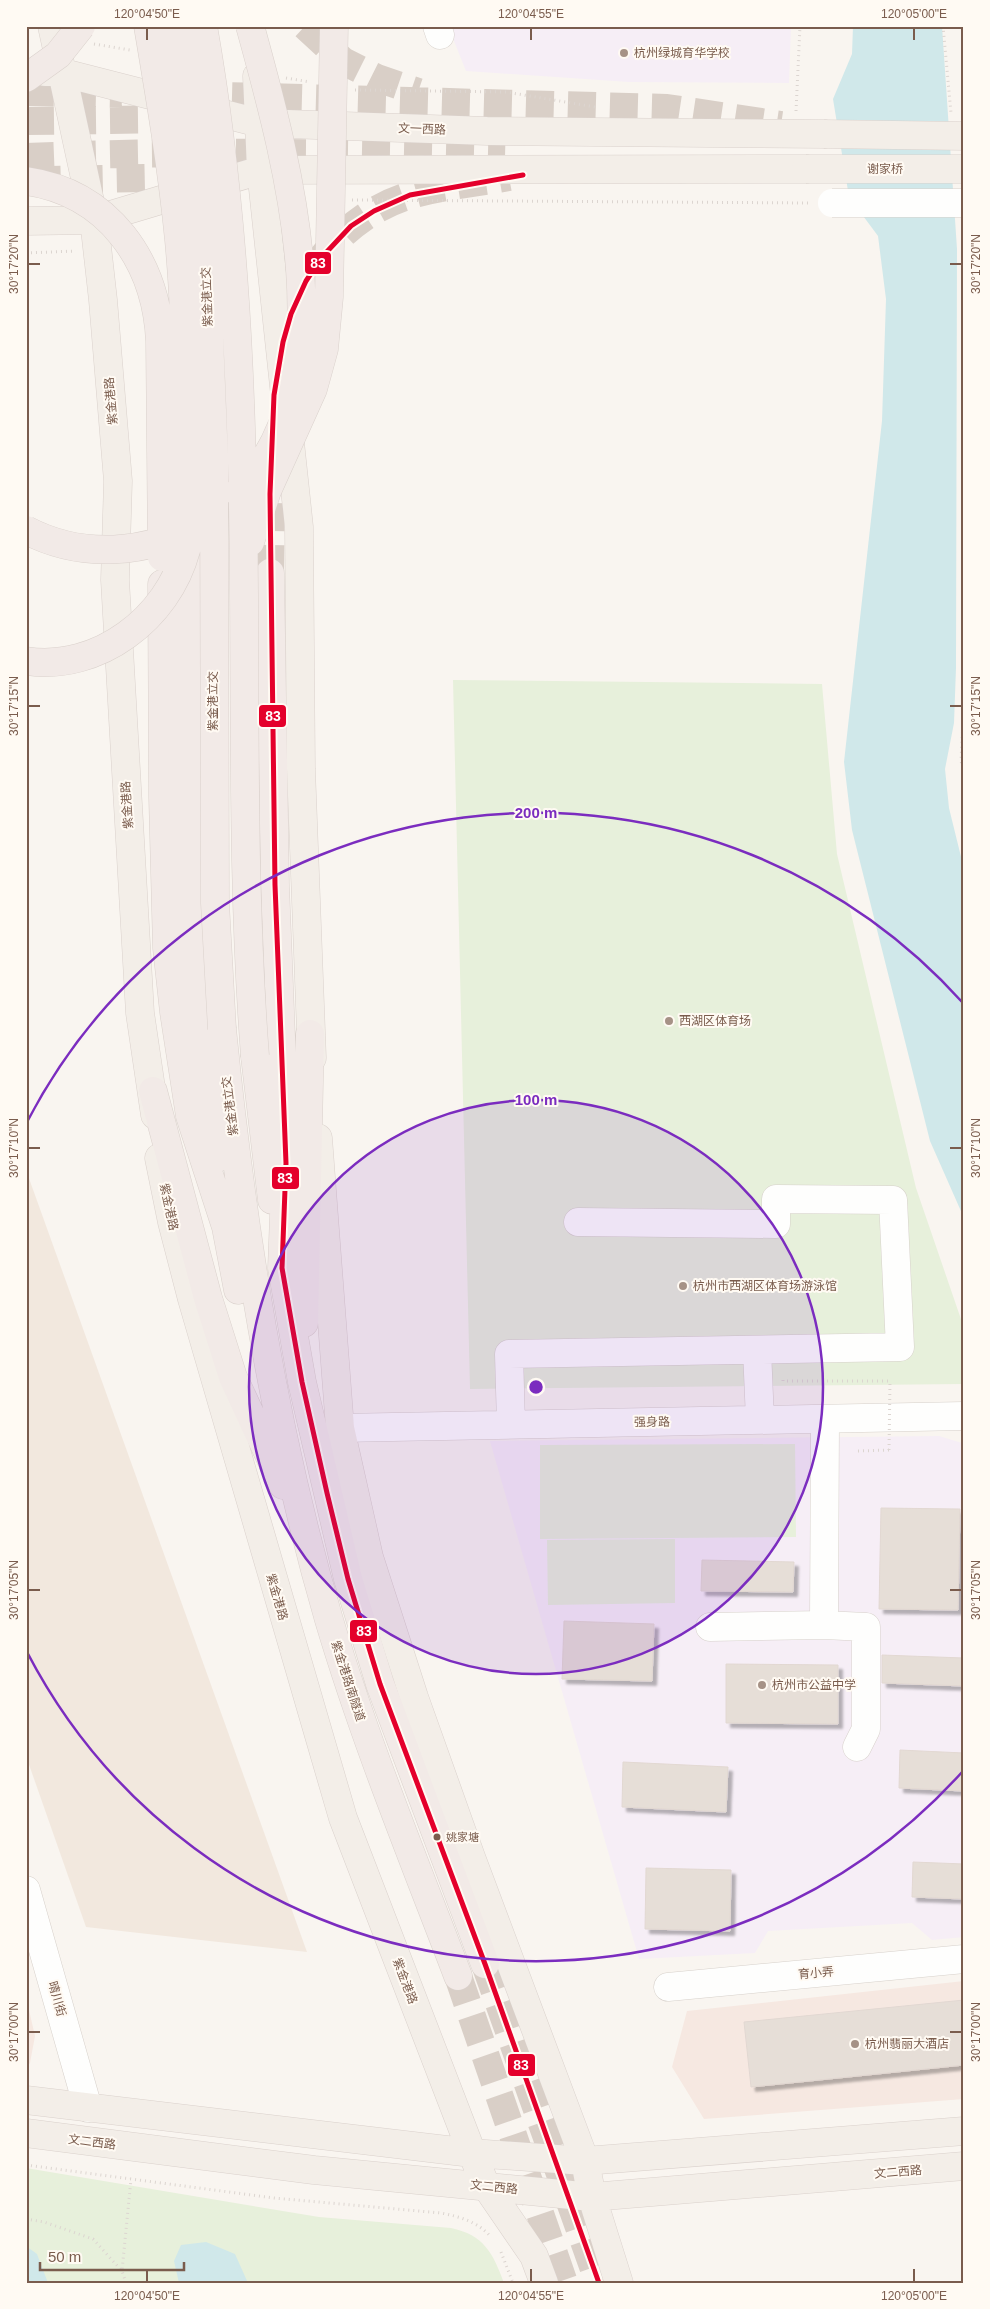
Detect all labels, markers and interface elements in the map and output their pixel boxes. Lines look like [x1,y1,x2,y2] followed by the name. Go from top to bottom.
[114,7,180,21] text: 120°04'50"E
[498,7,564,21] text: 120°04'55"E
[881,7,947,21] text: 120°05'00"E
[634,46,730,60] place label: 杭州绿城育华学校
[618,47,630,59] marker: 杭州绿城育华学校
[398,121,446,137] street label: 文一西路
[867,162,903,176] street label: 谢家桥
[7,234,21,294] text: 30°17'20"N
[969,234,983,294] text: 30°17'20"N
[304,251,332,275] line badge: 83
[310,255,326,271] text: 83
[199,267,215,327] street label: 紫金港立交
[102,376,120,426] street label: 紫金港路
[206,671,220,731] street label: 紫金港立交
[7,676,21,736] text: 30°17'15"N
[969,676,983,736] text: 30°17'15"N
[258,704,287,728] line badge: 83
[265,708,281,724] text: 83
[118,781,136,829] street label: 紫金港路
[515,804,557,821] text: 200 m
[679,1014,751,1028] place label: 西湖区体育场
[663,1015,675,1027] marker: 西湖区体育场
[219,1075,241,1137] street label: 紫金港立交
[515,1091,557,1108] text: 100 m
[7,1118,21,1178] text: 30°17'10"N
[969,1118,983,1178] text: 30°17'10"N
[271,1166,300,1190] line badge: 83
[277,1170,293,1186] text: 83
[157,1182,181,1232] street label: 紫金港路
[693,1279,837,1293] place label: 杭州市西湖区体育场游泳馆
[677,1280,689,1292] marker: 杭州市西湖区体育场游泳馆
[527,1378,545,1396] centre of rings
[634,1415,670,1429] street label: 强身路
[7,1560,21,1620] text: 30°17'05"N
[969,1560,983,1620] text: 30°17'05"N
[264,1572,290,1622] street label: 紫金港路
[349,1619,378,1643] line badge: 83
[356,1623,372,1639] text: 83
[328,1639,368,1723] street label: 紫金港路南隧道
[772,1678,856,1692] place label: 杭州市公益中学
[756,1679,768,1691] marker: 杭州市公益中学
[446,1831,479,1843] place label: 姚家塘
[432,1832,442,1842] marker: 姚家塘
[390,1956,420,2006] street label: 紫金港路
[797,1964,835,1982] street label: 育小弄
[45,1980,69,2018] street label: 晴川街
[7,2002,21,2062] text: 30°17'00"N
[969,2002,983,2062] text: 30°17'00"N
[865,2037,949,2051] place label: 杭州翡丽大酒店
[849,2038,861,2050] marker: 杭州翡丽大酒店
[507,2053,536,2077] line badge: 83
[513,2057,529,2073] text: 83
[67,2132,117,2152] street label: 文二西路
[873,2163,923,2181] street label: 文二西路
[469,2178,519,2196] street label: 文二西路
[40,2239,184,2271] scale bar
[48,2248,81,2265] text: 50 m
[114,2289,180,2303] text: 120°04'50"E
[498,2289,564,2303] text: 120°04'55"E
[881,2289,947,2303] text: 120°05'00"E

